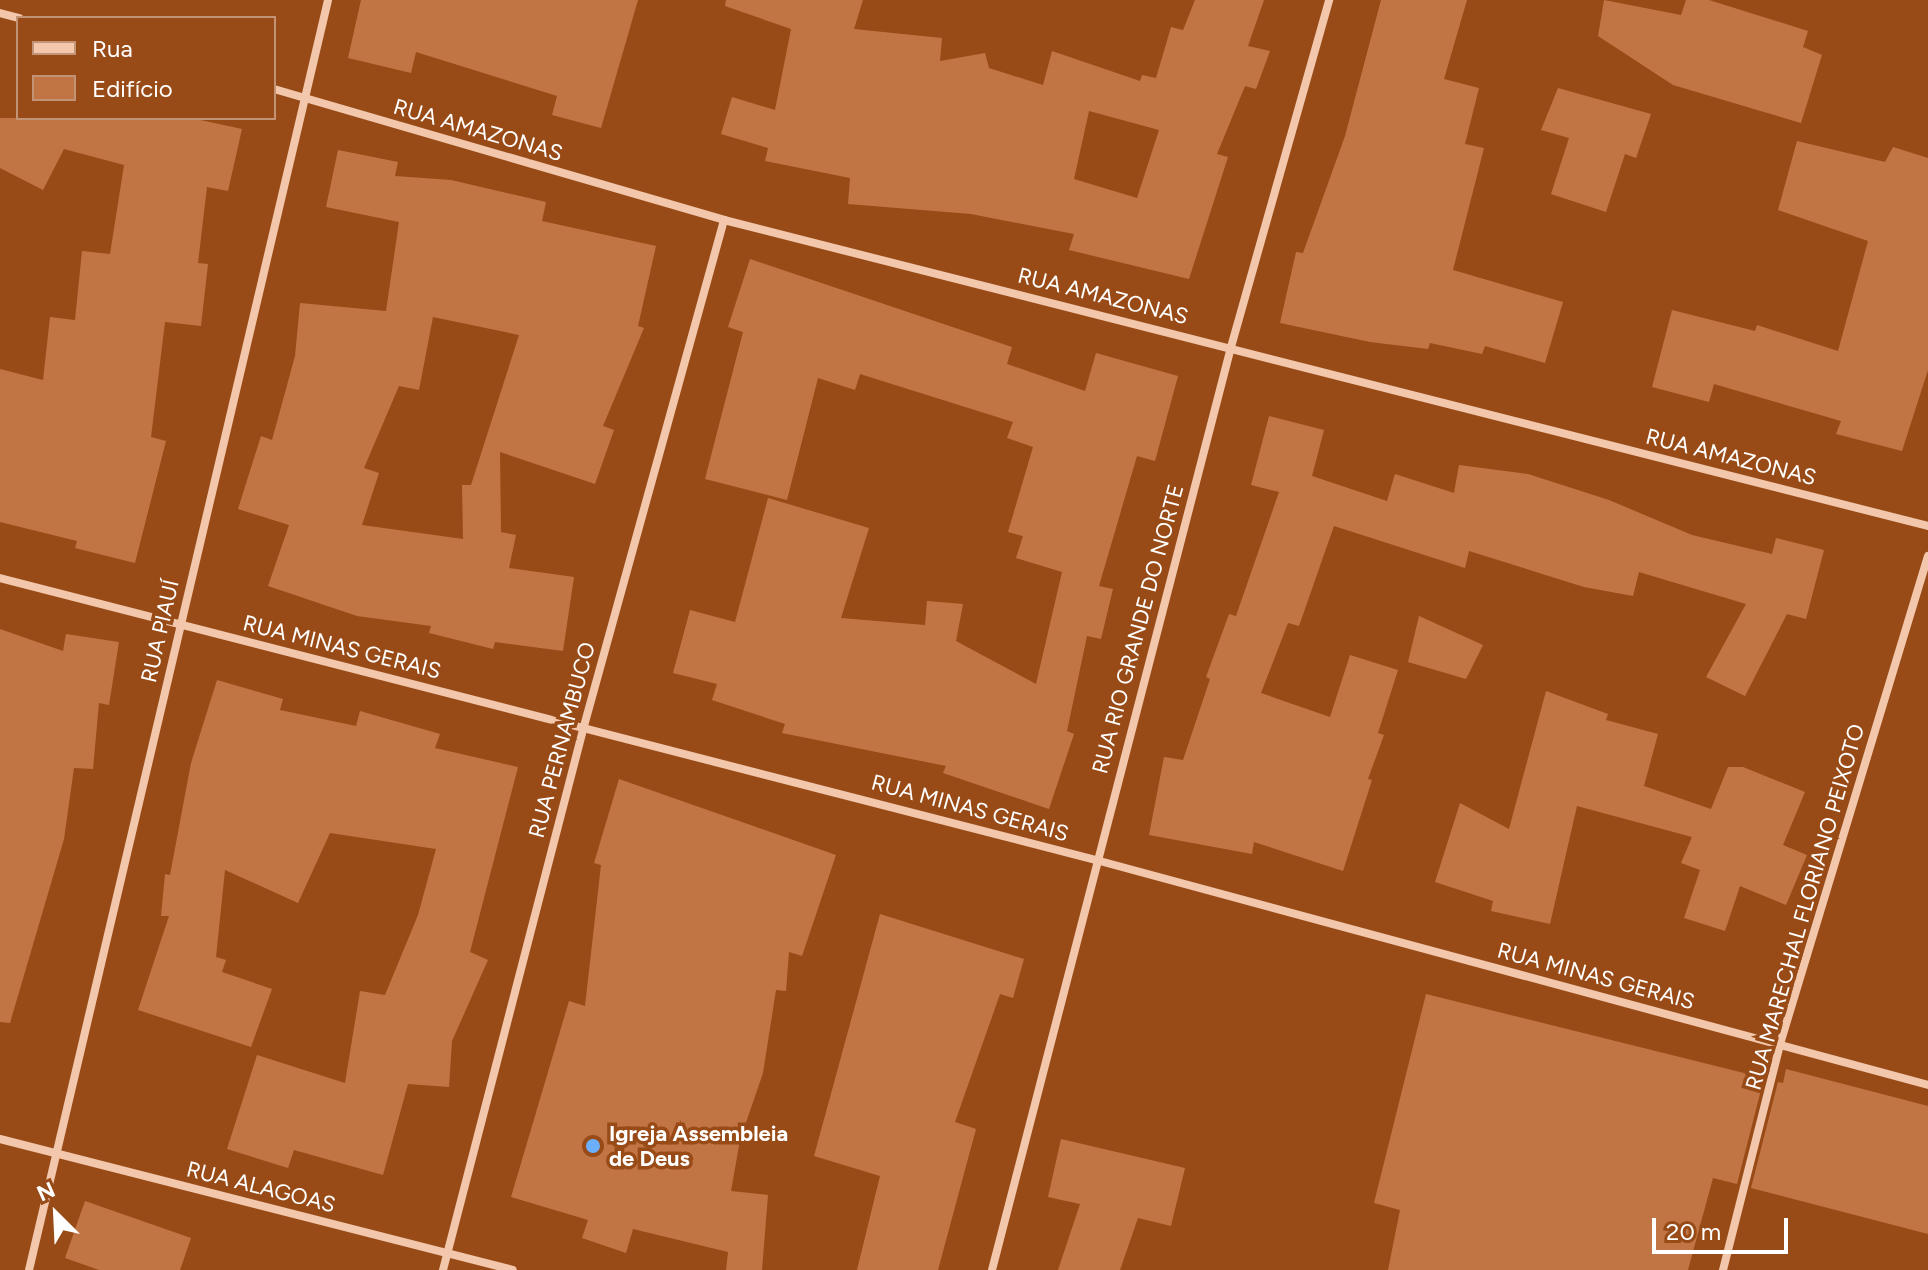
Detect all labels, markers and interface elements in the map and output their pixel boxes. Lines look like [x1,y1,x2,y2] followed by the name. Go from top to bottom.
[16,16,276,120] legend
[92,34,133,63] text: Rua
[92,74,173,103] text: Edifício
[390,93,566,167] street label: RUA AMAZONAS
[1015,262,1191,330] street label: RUA AMAZONAS
[1643,423,1819,491] street label: RUA AMAZONAS
[1087,481,1189,777] street label: RUA RIO GRANDE DO NORTE
[135,577,185,685] street label: RUA PIAUÍ
[240,610,444,684] street label: RUA MINAS GERAIS
[523,639,601,841] street label: RUA PERNAMBUCO
[1740,721,1870,1093] street label: RUA MARECHAL FLORIANO PEIXOTO
[869,769,1071,847] street label: RUA MINAS GERAIS
[1495,937,1697,1015] street label: RUA MINAS GERAIS
[609,1120,788,1172] place label: Igreja Assembleia de Deus
[584,1137,602,1155] marker: Igreja Assembleia de Deus
[184,1156,338,1218] street label: RUA ALAGOAS
[16,1174,96,1254] north arrow
[33,1176,59,1207] text: N
[1656,1202,1792,1252] scale bar
[1666,1217,1721,1246] text: 20 m

